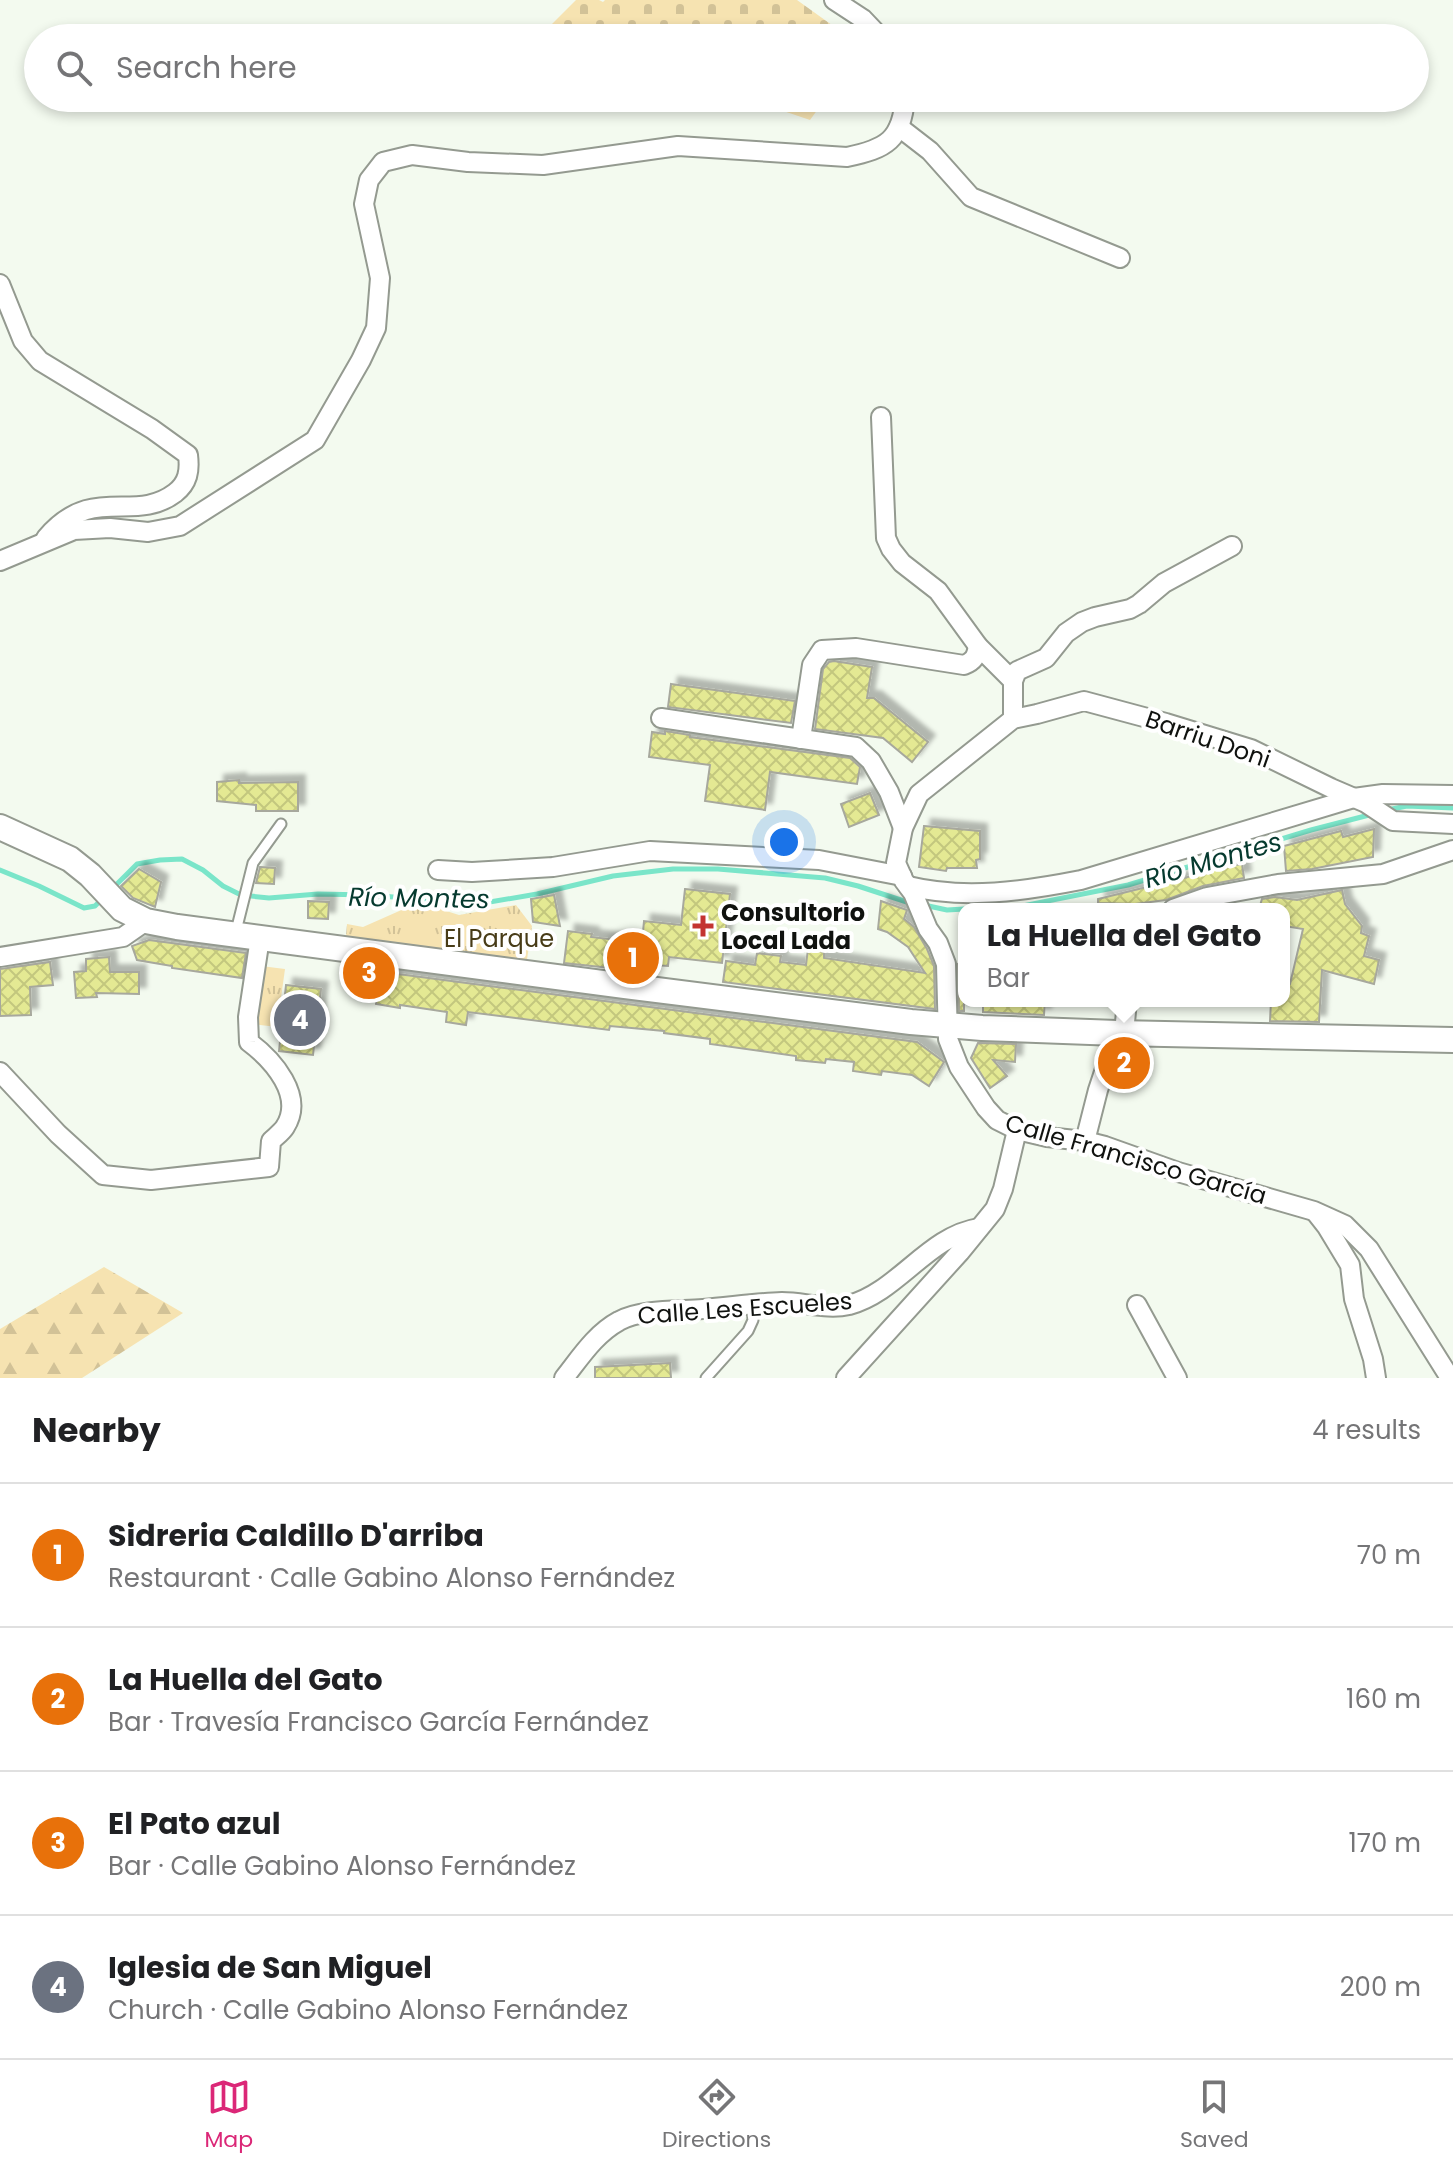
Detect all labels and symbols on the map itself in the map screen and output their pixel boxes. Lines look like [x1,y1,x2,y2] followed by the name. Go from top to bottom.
[1141,702,1275,776] street label: Barriu Doni
[764,822,804,862] your location
[1140,823,1286,897] water label: Río Montes
[348,879,490,917] water label: Río Montes
[721,896,865,957] place label: Consultorio Local Lada
[692,915,714,937] marker: Consultorio Local Lada
[444,922,554,955] park label: El Parque
[607,928,659,988] pin: 1
[343,943,395,1003] pin: 3
[274,990,326,1050] pin: 4
[1098,1033,1150,1093] pin: 2
[1002,1106,1270,1212] street label: Calle Francisco García
[637,1284,853,1332] street label: Calle Les Escueles

